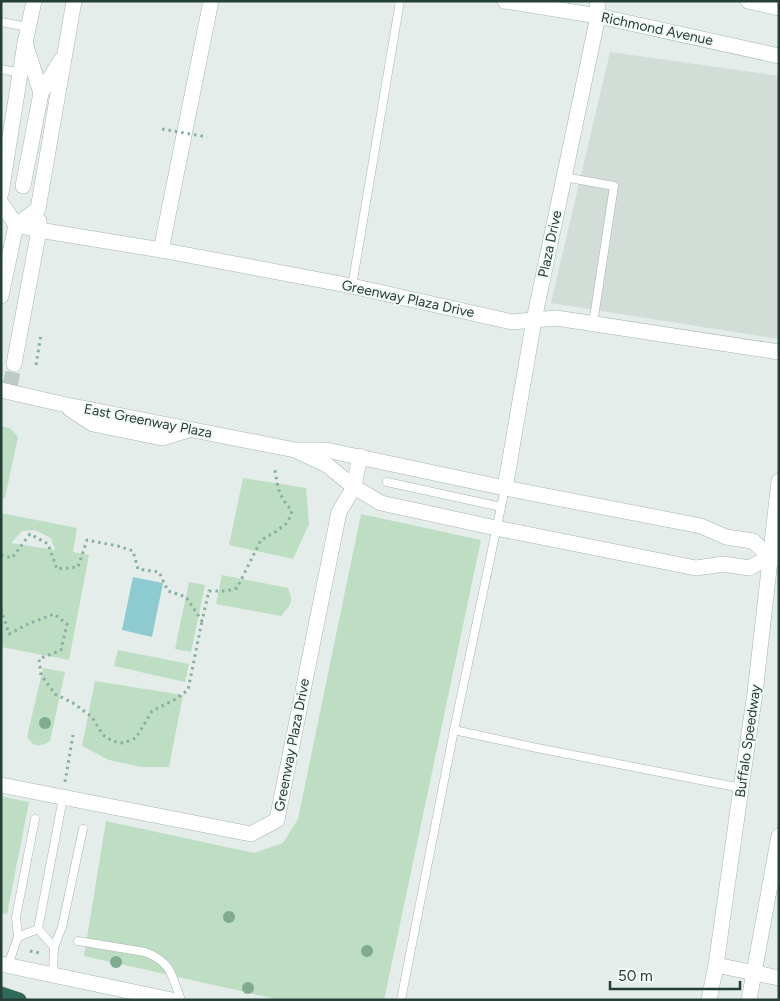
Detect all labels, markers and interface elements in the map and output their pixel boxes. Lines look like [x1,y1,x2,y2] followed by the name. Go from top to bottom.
[599,9,715,49] street label: Richmond Avenue
[535,209,565,279] street label: Plaza Drive
[340,277,476,321] street label: Greenway Plaza Drive
[83,400,213,442] street label: East Greenway Plaza
[271,677,313,813] street label: Greenway Plaza Drive
[732,683,764,799] street label: Buffalo Speedway
[610,958,740,990] scale bar
[618,967,653,985] text: 50 m

